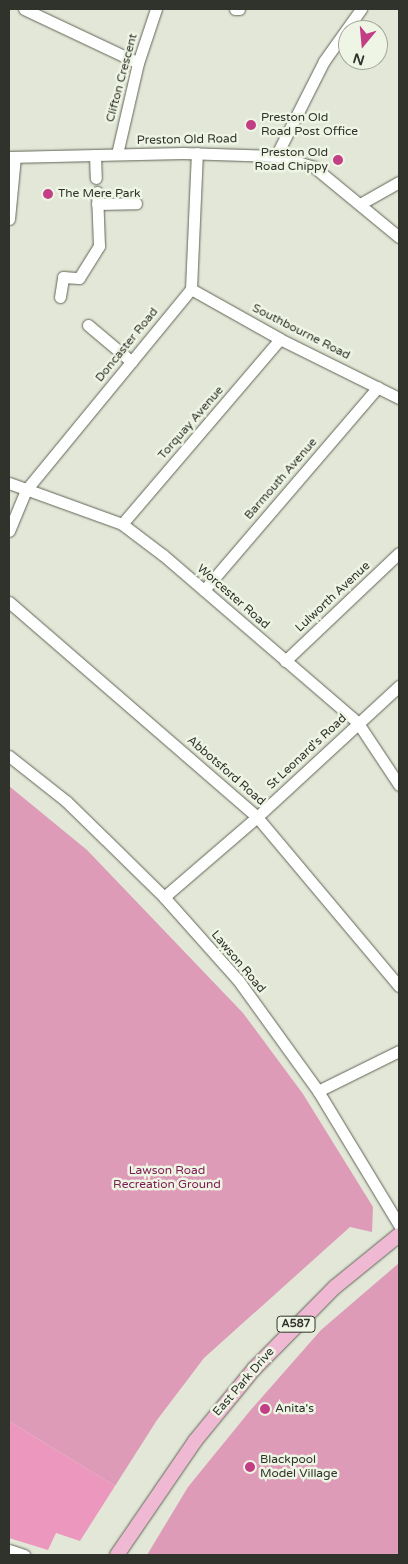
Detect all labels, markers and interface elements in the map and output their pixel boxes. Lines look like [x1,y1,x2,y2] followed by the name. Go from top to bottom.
[338,20,388,70] north arrow
[103,32,141,124] street label: Clifton Crescent
[351,49,367,69] text: N
[261,111,358,139] place label: Preston Old Road Post Office
[245,119,257,131] marker: Preston Old Road Post Office
[137,132,237,148] street label: Preston Old Road
[255,146,328,174] place label: Preston Old Road Chippy
[332,154,344,166] marker: Preston Old Road Chippy
[58,187,141,201] place label: The Mere Park
[42,188,54,200] marker: The Mere Park
[250,301,352,363] street label: Southbourne Road
[93,305,161,385] street label: Doncaster Road
[155,383,227,463] street label: Torquay Avenue
[242,435,320,523] street label: Barmouth Avenue
[293,559,373,635] street label: Lulworth Avenue
[194,562,272,632] street label: Worcester Road
[264,711,350,793] street label: St Leonard's Road
[184,733,268,809] street label: Abbotsford Road
[208,928,268,996] street label: Lawson Road
[113,1164,221,1192] park label: Lawson Road Recreation Ground
[276,1316,316,1332] road number: A587
[210,1345,278,1419] street label: East Park Drive
[275,1402,314,1416] place label: Anita's
[259,1403,271,1415] marker: Anita's
[260,1453,337,1481] place label: Blackpool Model Village
[244,1461,256,1473] marker: Blackpool Model Village

